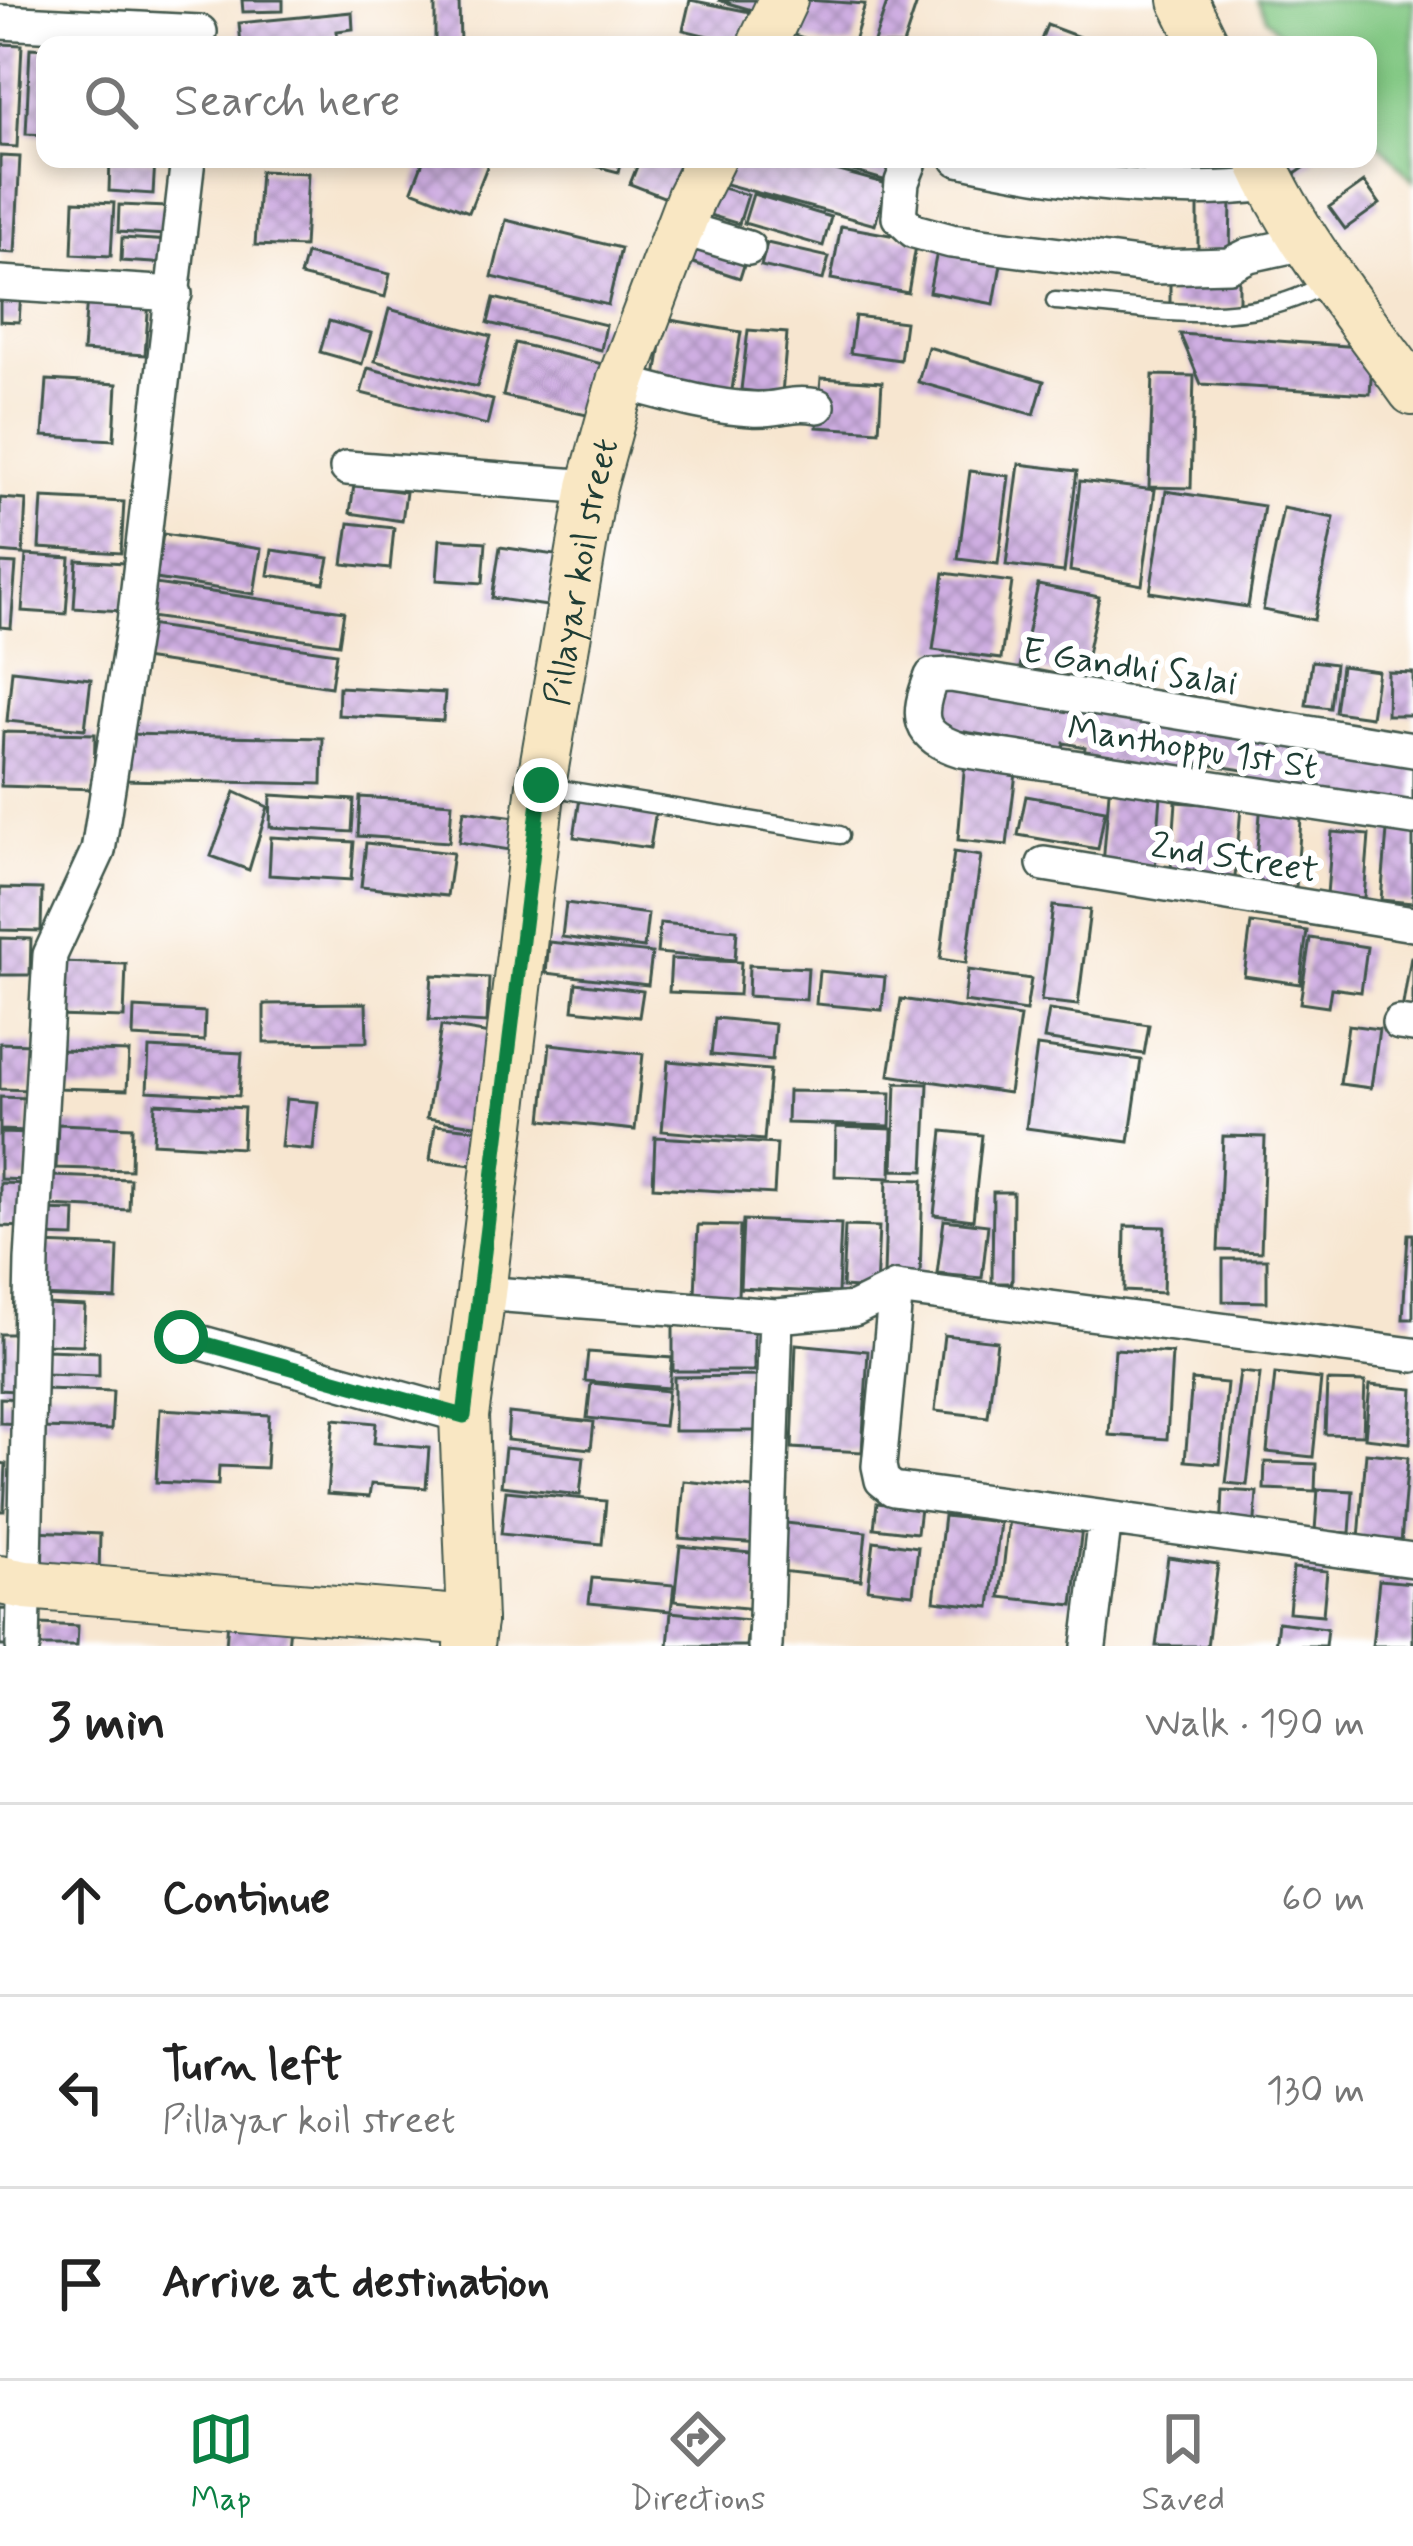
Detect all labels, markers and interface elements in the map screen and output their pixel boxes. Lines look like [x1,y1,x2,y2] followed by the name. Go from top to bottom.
[36,36,1377,168] search box
[78,69,144,135] icon: search
[174,73,401,132] text: Search here
[535,433,631,709] street label: Pillayar koil street
[1019,628,1240,709] street label: E Gandhi Salai
[1064,706,1321,792] street label: Manthoppu 1st St
[514,758,568,812] route end
[1148,823,1321,896] street label: 2nd Street
[154,1310,208,1364] route start
[48,1691,166,1757] text: 3 min
[1145,1699,1365,1750] text: Walk · 190 m
[48,1867,114,1933] icon: ahead
[162,1870,330,1929] text: Continue
[1281,1874,1365,1925] text: 60 m
[162,2037,342,2096] text: Turn left
[48,2059,114,2125] icon: left
[1266,2066,1365,2117] text: 130 m
[162,2096,456,2147] text: Pillayar koil street
[48,2251,114,2317] icon: arrive
[162,2254,550,2313] text: Arrive at destination
[188,2406,254,2522] tab: Map
[630,2406,766,2522] tab: Directions
[1142,2406,1225,2522] tab: Saved

